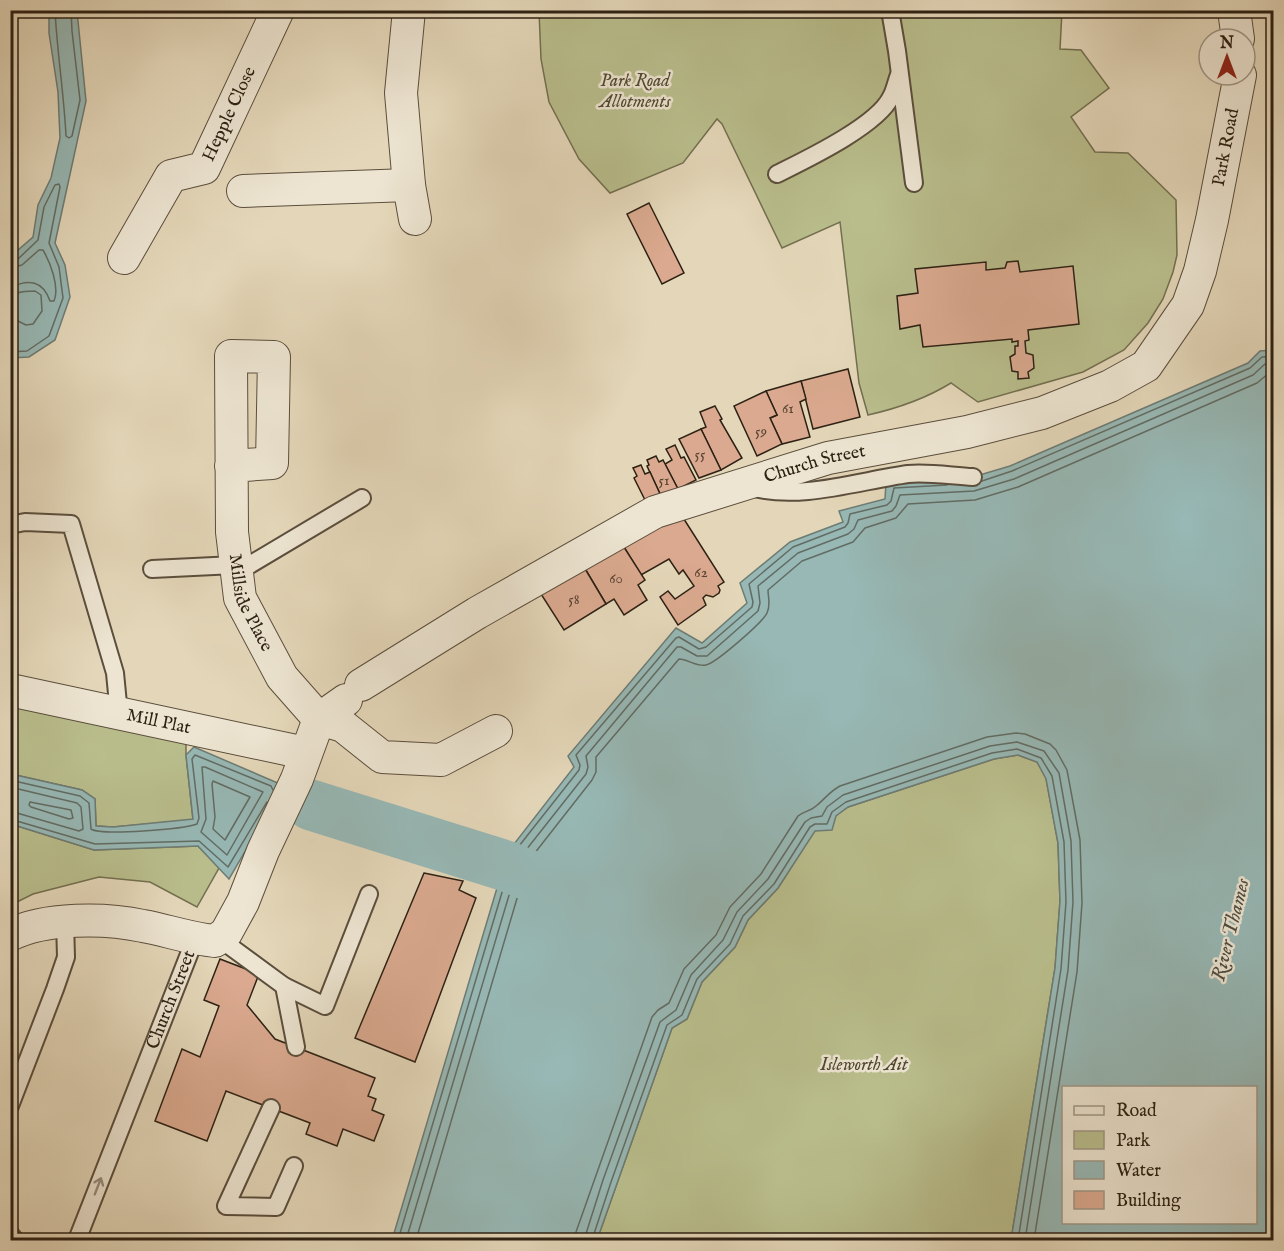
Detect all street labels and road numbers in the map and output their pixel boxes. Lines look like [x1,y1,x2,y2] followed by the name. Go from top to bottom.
[197,63,261,165] street label: Hepple Close
[1207,106,1245,188] street label: Park Road
[761,440,867,489] street label: Church Street
[223,552,278,656] street label: Millside Place
[125,704,193,740] street label: Mill Plat
[141,947,201,1053] street label: Church Street

